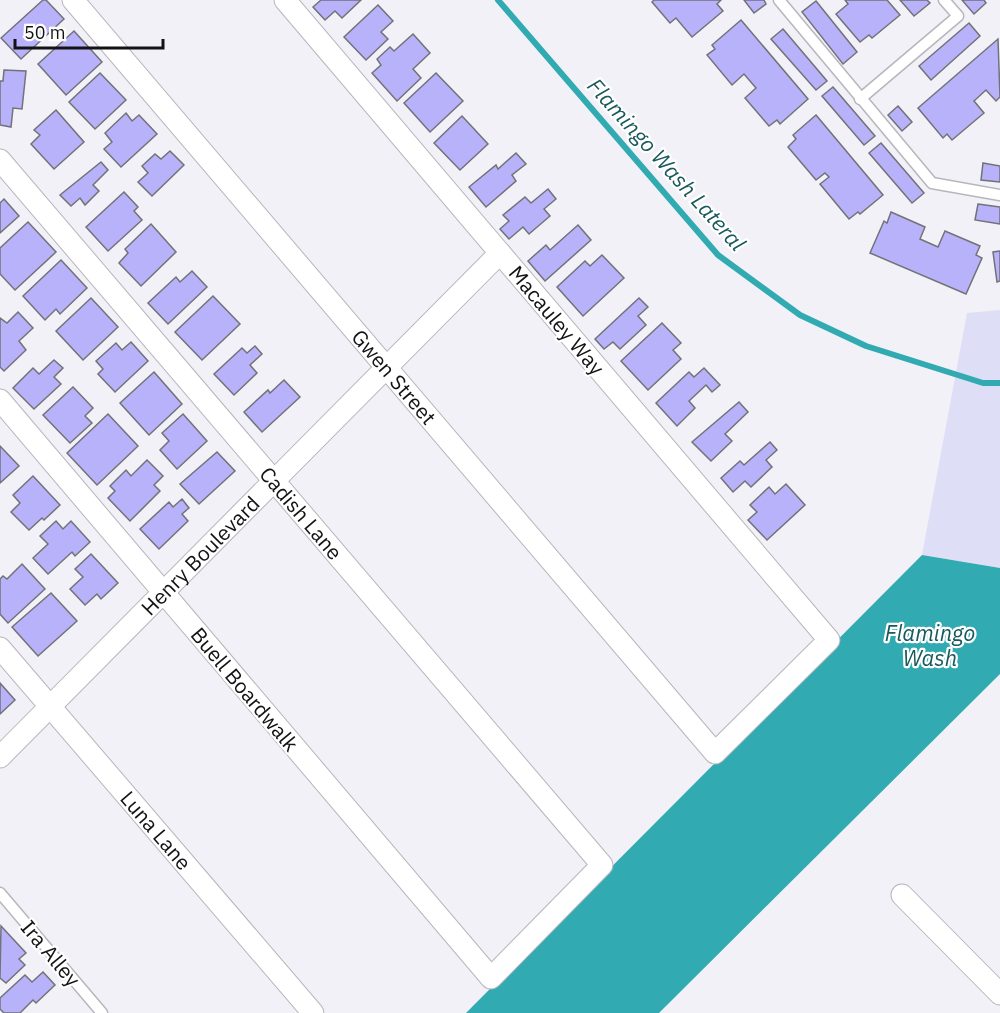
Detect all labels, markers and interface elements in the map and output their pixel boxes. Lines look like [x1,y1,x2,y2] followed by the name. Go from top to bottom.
[15,12,164,50] scale bar
[24,21,66,44] text: 50 m
[582,71,753,257] water label: Flamingo Wash Lateral
[503,259,611,381] street label: Macauley Way
[346,323,443,430] street label: Gwen Street
[254,460,349,565] street label: Cadish Lane
[135,490,265,621] street label: Henry Boulevard
[885,618,975,672] water label: Flamingo Wash
[185,621,305,757] street label: Buell Boardwalk
[114,785,198,876] street label: Luna Lane
[15,914,87,993] street label: Ira Alley

